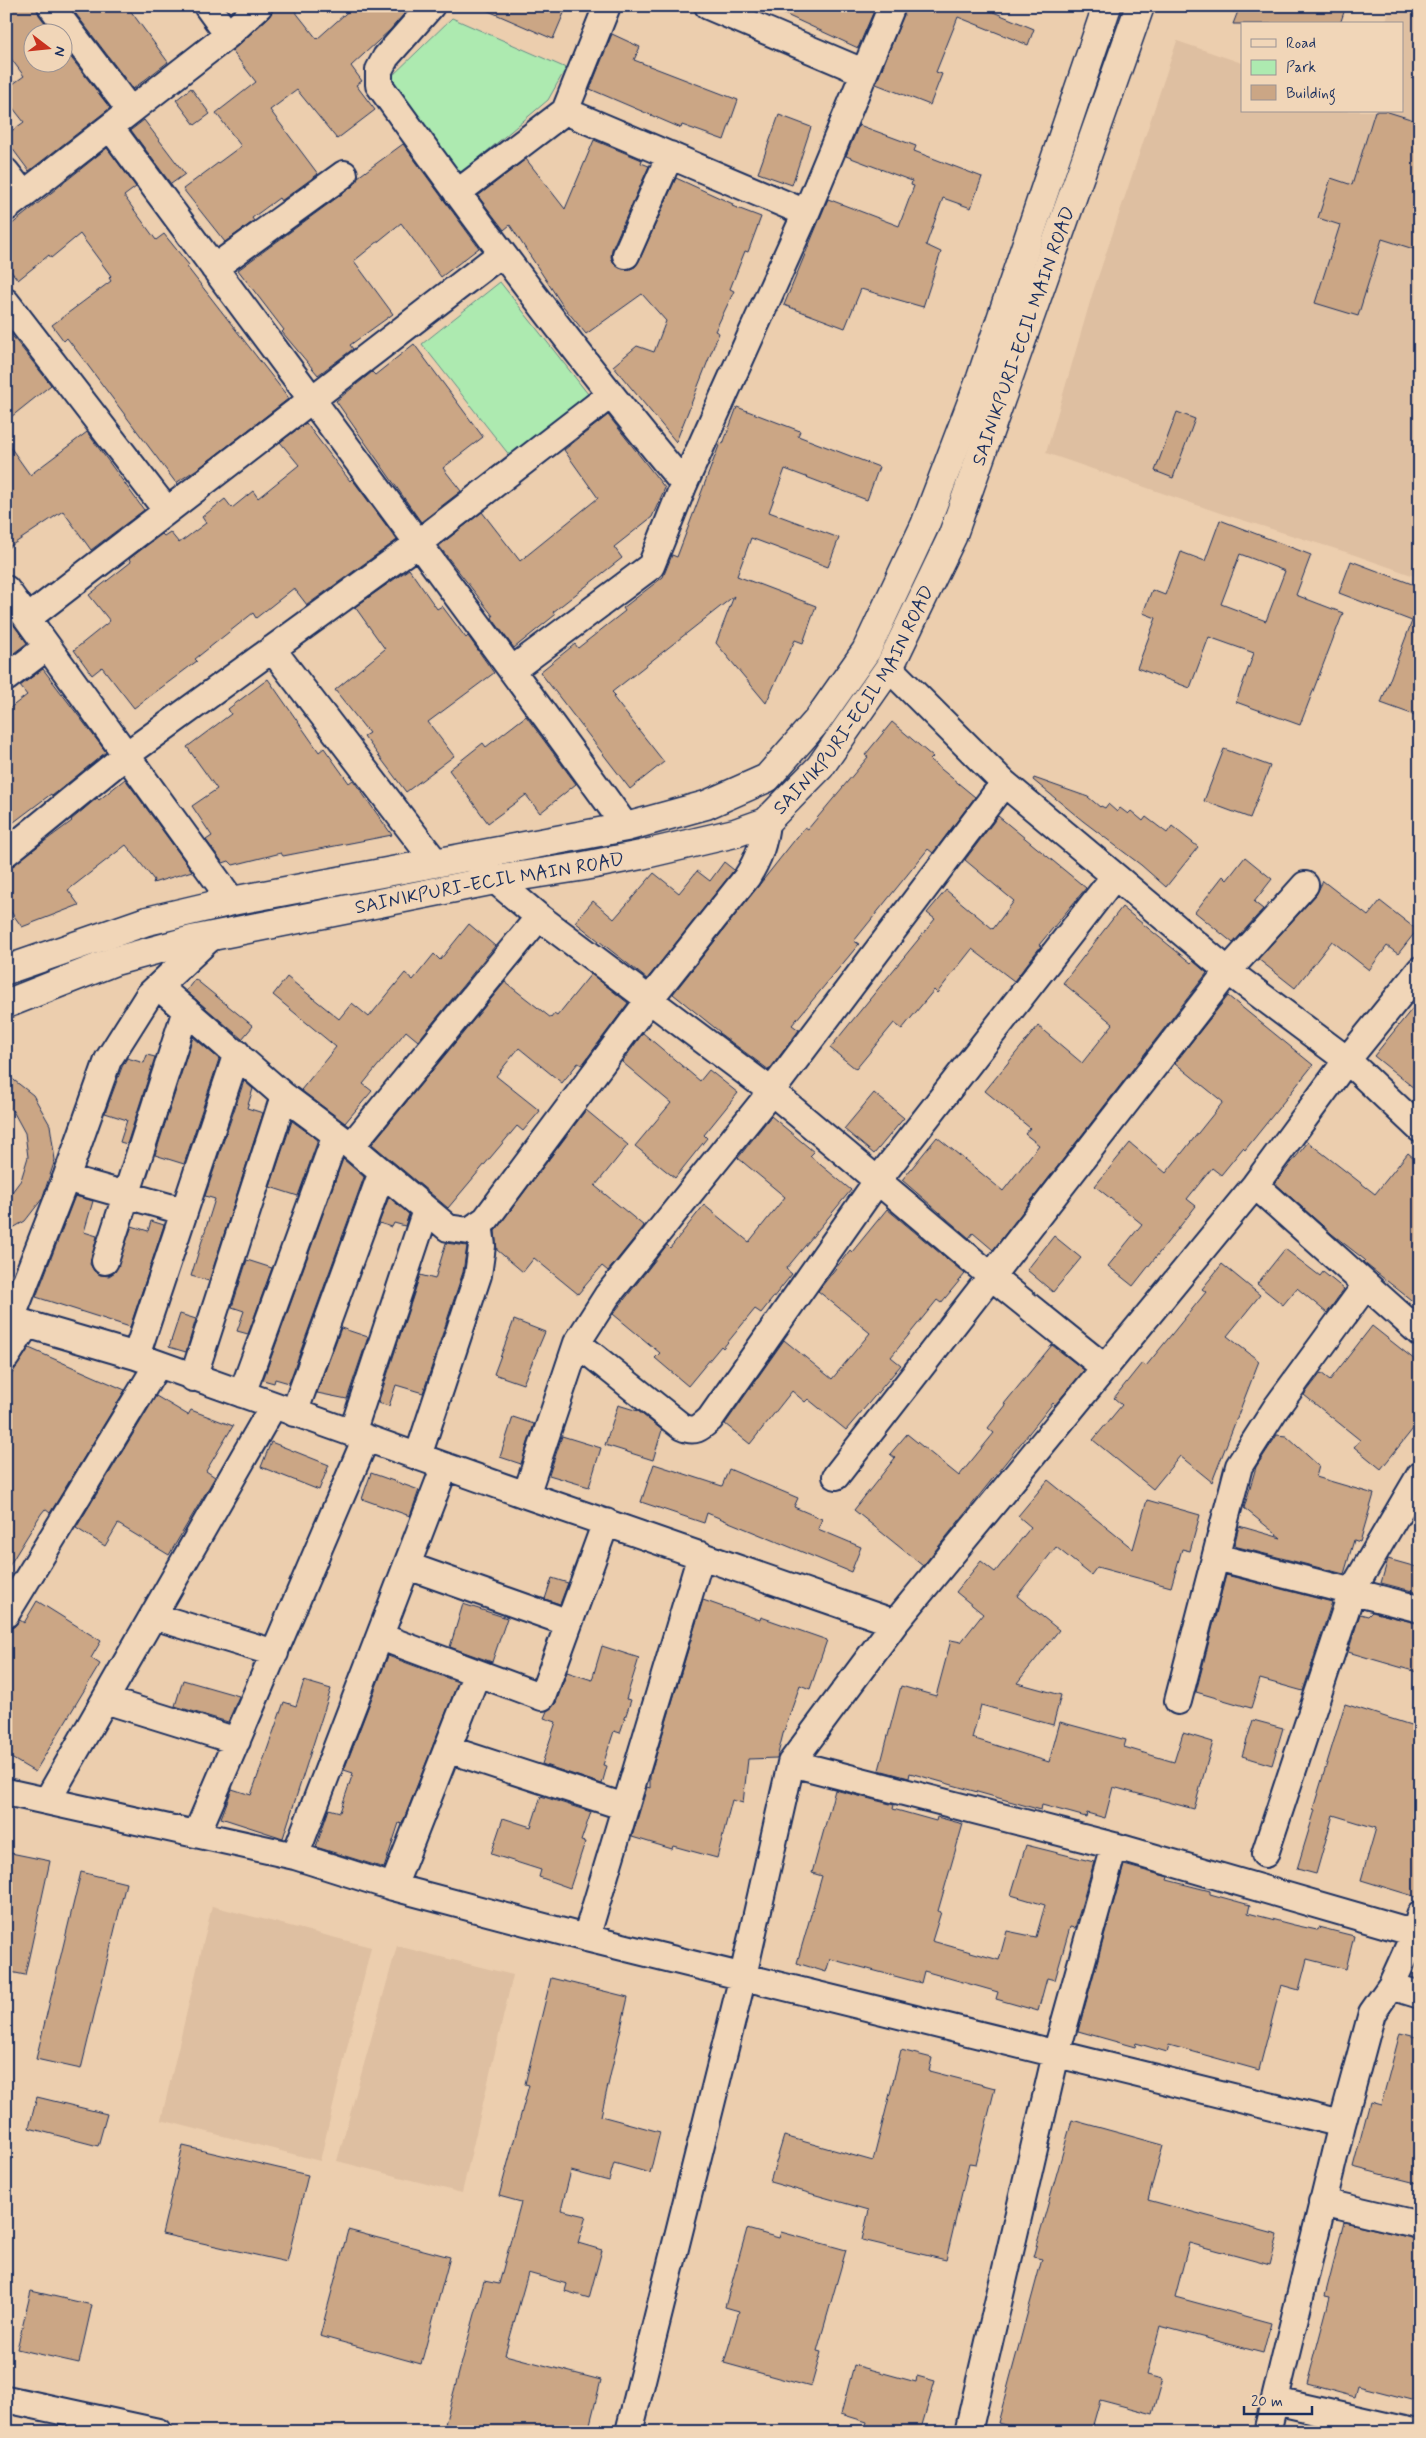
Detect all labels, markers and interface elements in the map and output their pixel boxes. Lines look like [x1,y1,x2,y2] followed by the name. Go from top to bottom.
[22,22,72,72] north arrow
[1241,22,1404,112] legend
[1286,34,1316,54] text: Road
[50,44,69,58] text: N
[1286,58,1316,78] text: Park
[1286,84,1336,105] text: Building
[966,203,1081,469] street label: SAINIKPURI-ECIL MAIN ROAD
[767,581,939,820] street label: SAINIKPURI-ECIL MAIN ROAD
[353,846,626,920] street label: SAINIKPURI-ECIL MAIN ROAD
[1244,2383,1311,2415] scale bar
[1251,2392,1283,2412] text: 20 m

